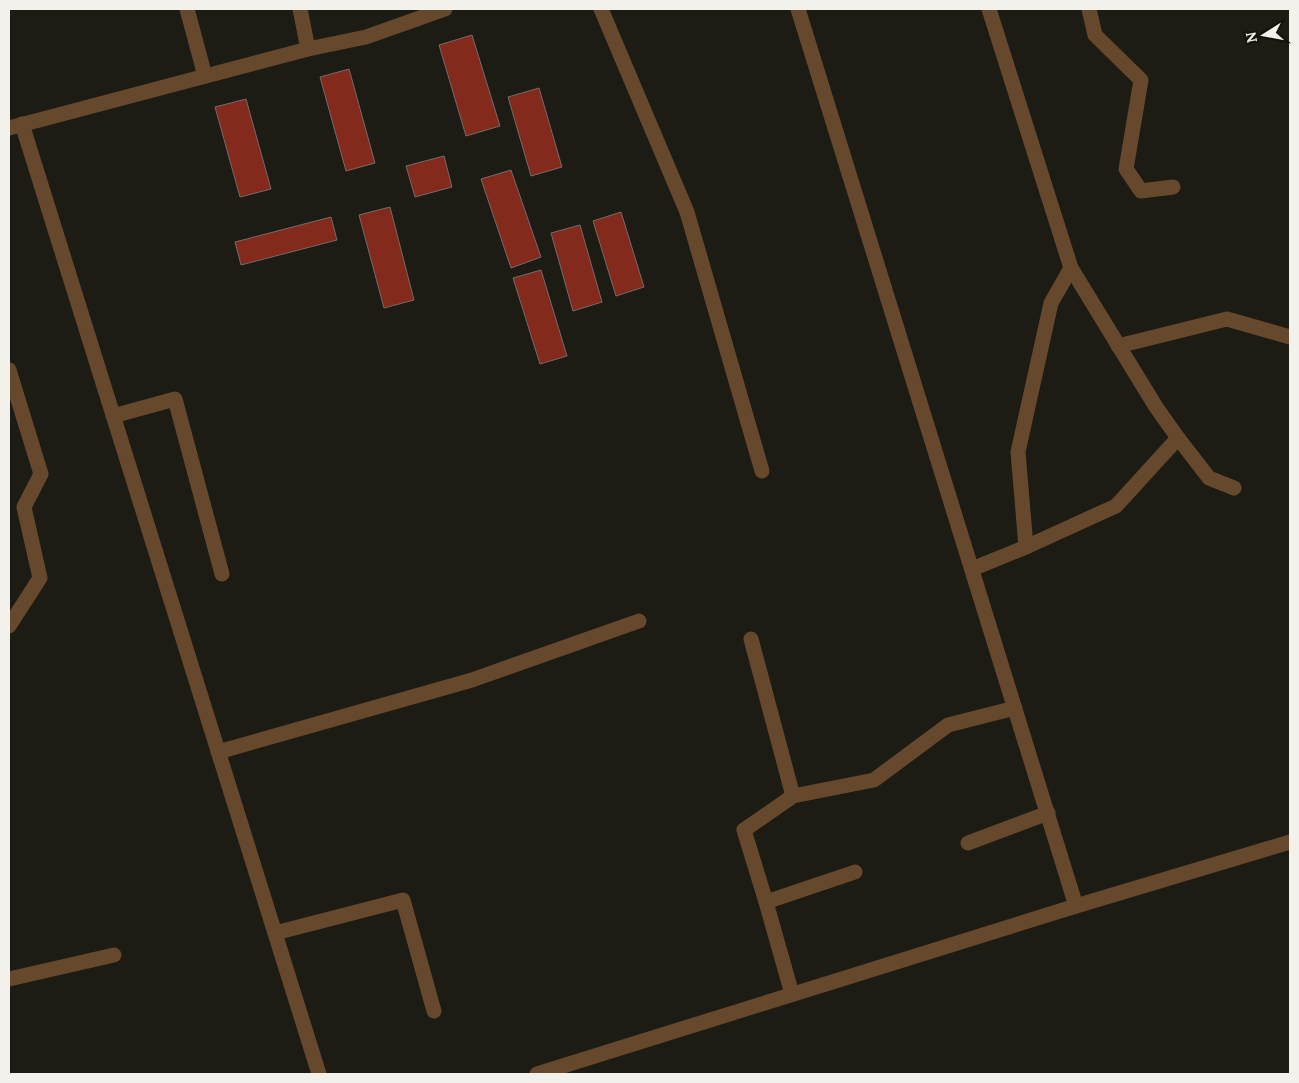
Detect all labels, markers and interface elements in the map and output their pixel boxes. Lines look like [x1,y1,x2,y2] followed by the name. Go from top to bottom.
[1239,10,1289,60] north arrow
[1241,30,1261,45] text: N

